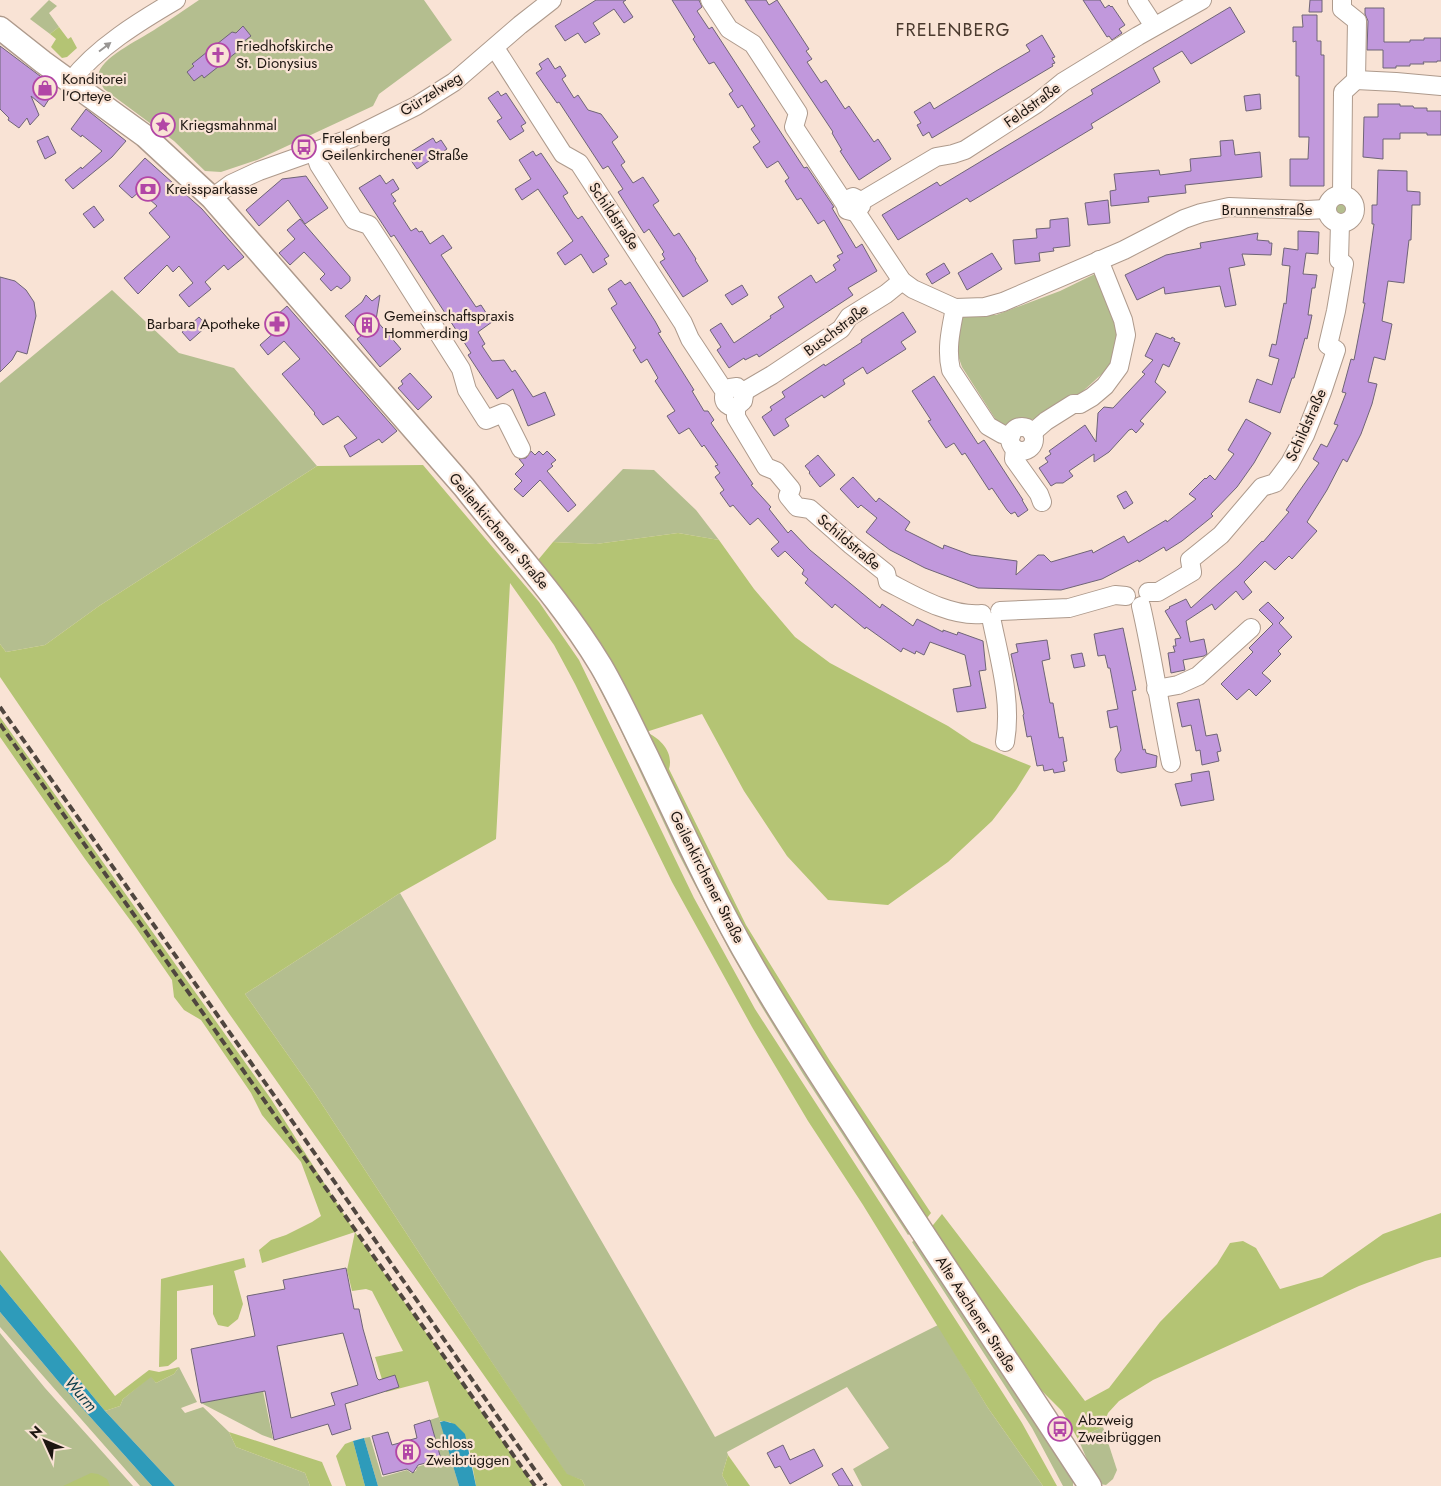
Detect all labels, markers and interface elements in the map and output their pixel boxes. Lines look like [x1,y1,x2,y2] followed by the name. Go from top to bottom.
[896,17,1010,43] district label: FRELENBERG
[236,35,333,74] place label: Friedhofskirche St. Dionysius
[98,42,112,52] one-way arrow
[205,42,231,68] church icon: Friedhofskirche St. Dionysius
[396,66,466,122] street label: Gürzelweg
[62,68,127,107] place label: Konditorei l'Orteye
[32,75,58,101] shop icon: Konditorei l'Orteye
[999,77,1065,133] street label: Feldstraße
[150,112,176,138] place icon: Kriegsmahnmal
[180,114,277,136] place label: Kriegsmahnmal
[322,127,468,166] place label: Frelenberg Geilenkirchener Straße
[291,134,317,160] bus stop icon: Frelenberg Geilenkirchener Straße
[135,176,161,202] bank icon: Kreissparkasse
[166,178,258,200] place label: Kreissparkasse
[583,178,645,254] street label: Schildstraße
[1222,199,1313,221] street label: Brunnenstraße
[799,298,873,362] street label: Buschstraße
[384,305,514,344] place label: Gemeinschaftspraxis Hommerding
[264,311,290,337] pharmacy icon: Barbara Apotheke
[354,312,380,338] building icon: Gemeinschaftspraxis Hommerding
[147,313,260,335] place label: Barbara Apotheke
[1280,385,1332,465] street label: Schildstraße
[444,468,555,594] street label: Geilenkirchener Straße
[812,509,886,575] street label: Schildstraße
[664,807,750,947] street label: Geilenkirchener Straße
[930,1252,1022,1377] street label: Alte Aachener Straße
[59,1371,103,1417] water label: Wurm
[1078,1409,1161,1448] place label: Abzweig Zweibrüggen
[20,1416,70,1466] north arrow
[1047,1416,1073,1442] bus stop icon: Abzweig Zweibrüggen
[25,1421,47,1443] text: N
[426,1432,509,1471] place label: Schloss Zweibrüggen
[395,1439,421,1465] building icon: Schloss Zweibrüggen

